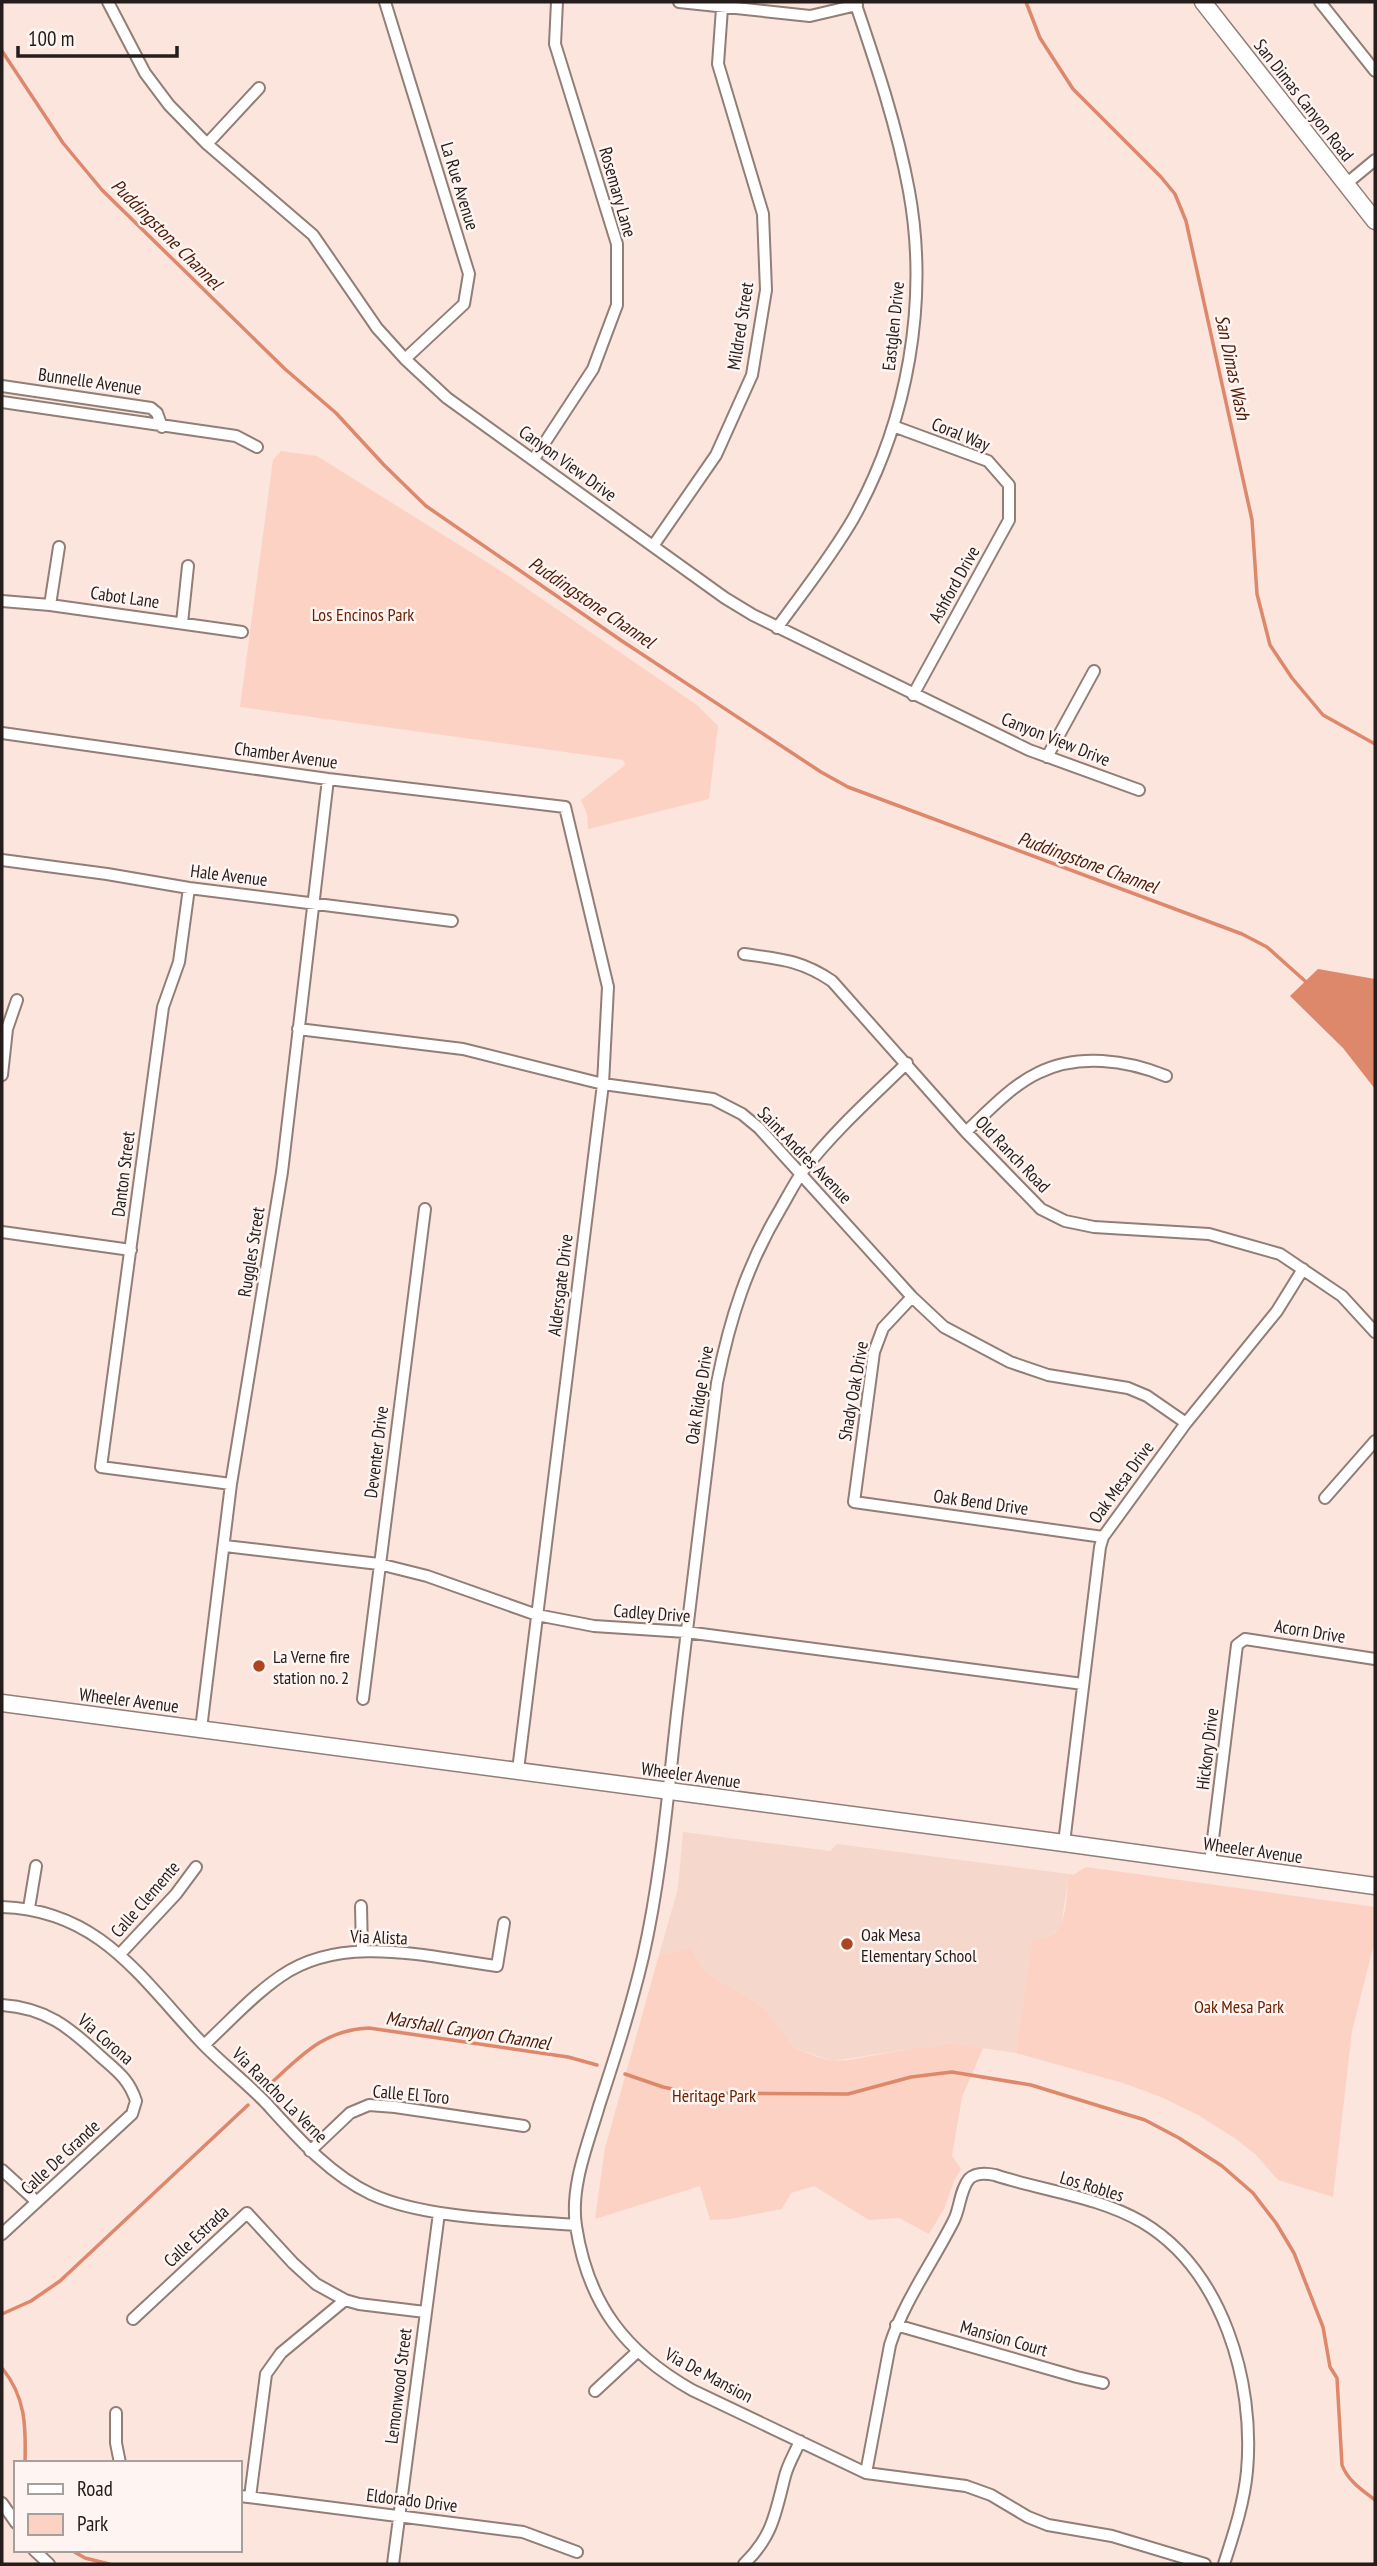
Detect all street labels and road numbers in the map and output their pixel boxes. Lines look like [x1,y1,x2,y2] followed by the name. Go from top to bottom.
[1249,34,1359,166] street label: San Dimas Canyon Road
[436,139,484,233] street label: La Rue Avenue
[594,144,642,240] street label: Rosemary Lane
[722,280,758,372] street label: Mildred Street
[877,280,909,372] street label: Eastglen Drive
[37,362,143,400] street label: Bunnelle Avenue
[928,412,994,456] street label: Coral Way
[515,420,621,506] street label: Canyon View Drive
[924,542,984,626] street label: Ashford Drive
[89,581,161,613] street label: Cabot Lane
[998,707,1114,771] street label: Canyon View Drive
[233,736,339,774] street label: Chamber Avenue
[189,859,269,891] street label: Hale Avenue
[753,1102,857,1208] street label: Saint Andres Avenue
[971,1111,1055,1197] street label: Old Ranch Road
[106,1130,140,1218] street label: Danton Street
[233,1205,269,1299] street label: Ruggles Street
[542,1233,578,1337] street label: Aldersgate Drive
[833,1339,873,1443] street label: Shady Oak Drive
[680,1344,718,1446] street label: Oak Ridge Drive
[359,1405,393,1499] street label: Deventer Drive
[1083,1436,1159,1528] street label: Oak Mesa Drive
[932,1484,1030,1520] street label: Oak Bend Drive
[613,1599,691,1627] street label: Cadley Drive
[1273,1614,1347,1648] street label: Acorn Drive
[78,1682,180,1718] street label: Wheeler Avenue
[1191,1707,1223,1791] street label: Hickory Drive
[640,1757,742,1793] street label: Wheeler Avenue
[1202,1832,1304,1868] street label: Wheeler Avenue
[105,1856,185,1942] street label: Calle Clemente
[349,1924,408,1949] street label: Via Alista
[73,2008,139,2070] street label: Via Corona
[227,2042,333,2148] street label: Via Rancho La Verne
[372,2079,450,2109] street label: Calle El Toro
[16,2115,104,2199] street label: Calle De Grande
[1057,2165,1127,2207] street label: Los Robles
[159,2200,233,2272] street label: Calle Estrada
[958,2315,1050,2361] street label: Mansion Court
[379,2327,417,2445] street label: Lemonwood Street
[660,2342,757,2408] street label: Via De Mansion
[365,2483,459,2517] street label: Eldorado Drive

